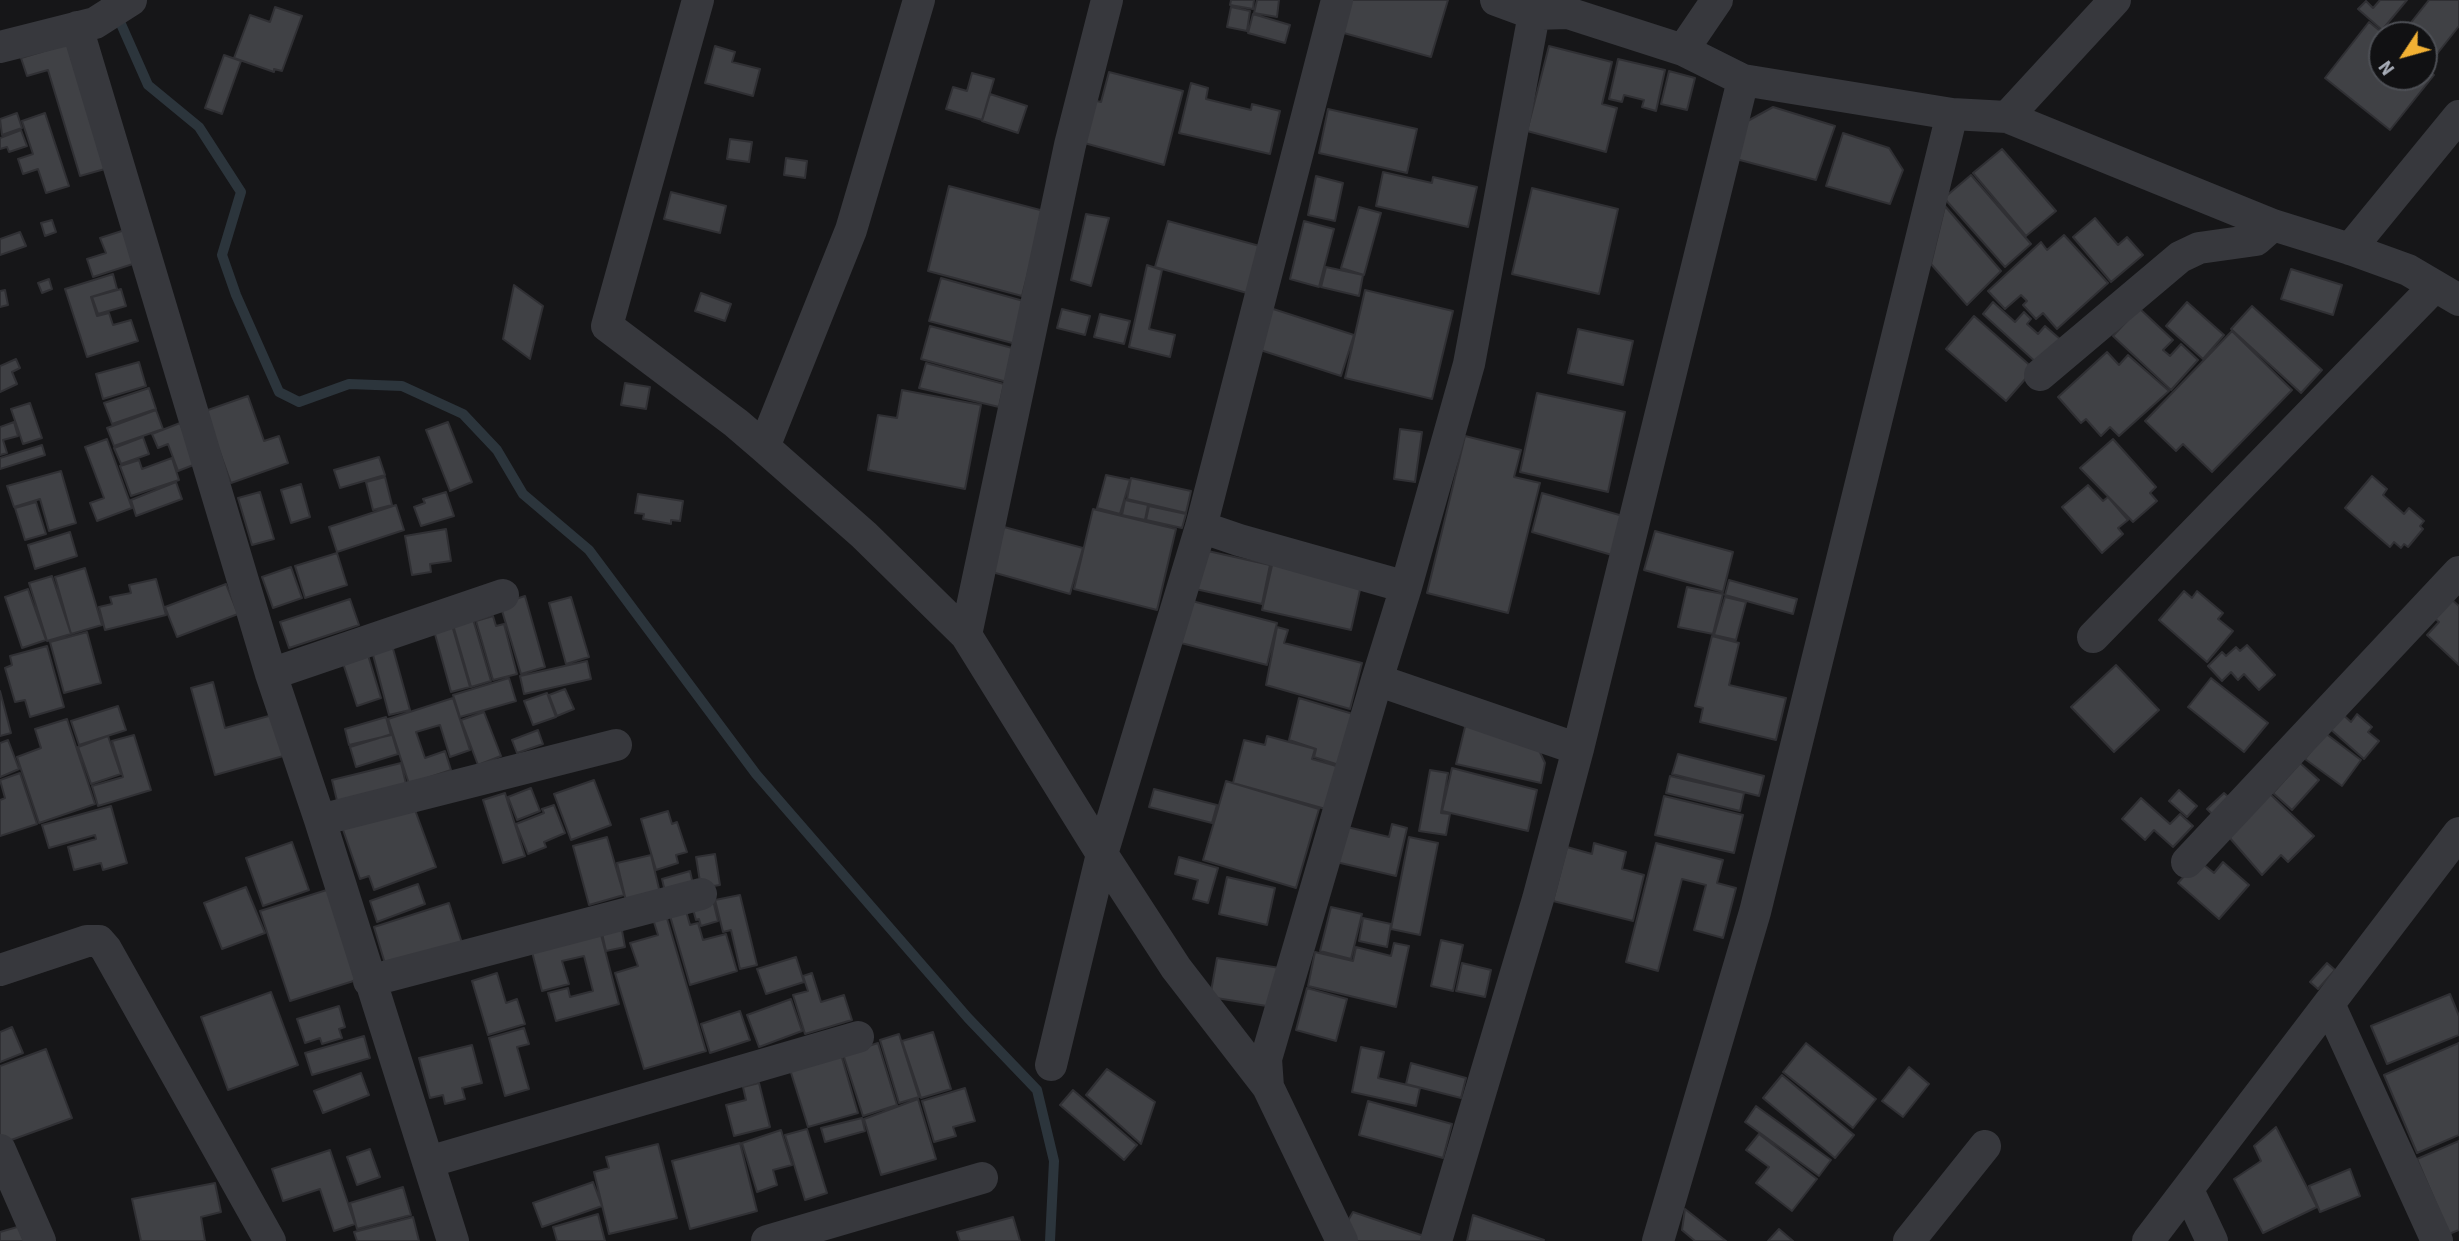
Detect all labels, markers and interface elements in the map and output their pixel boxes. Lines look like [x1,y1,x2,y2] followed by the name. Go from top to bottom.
[2368,21,2438,91] north arrow
[2373,54,2402,81] text: N

